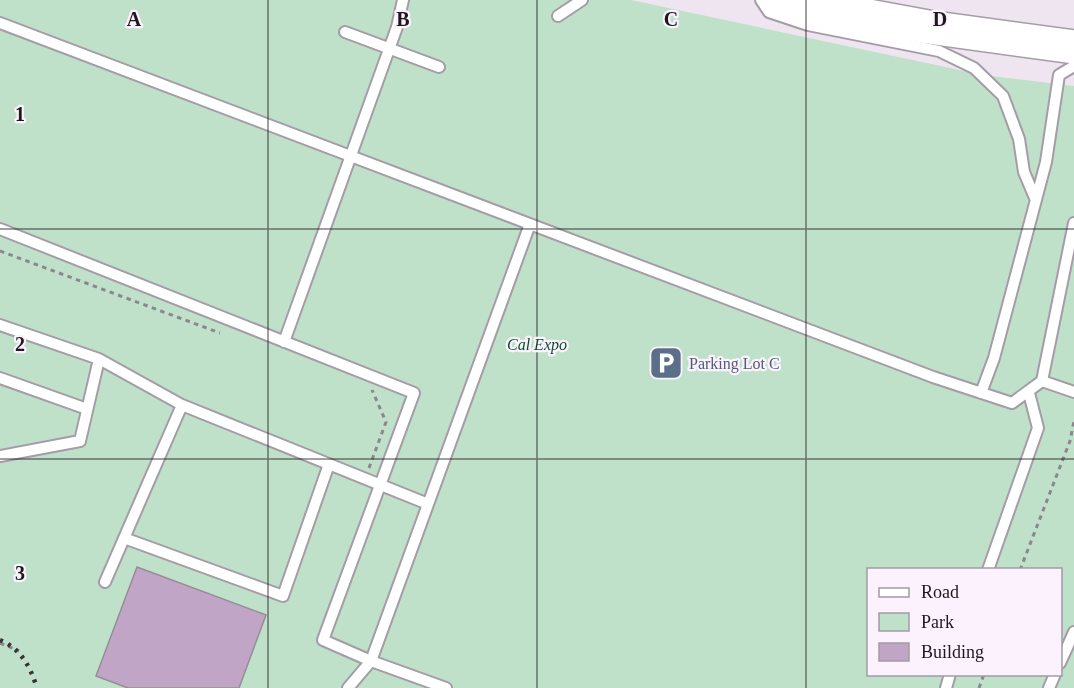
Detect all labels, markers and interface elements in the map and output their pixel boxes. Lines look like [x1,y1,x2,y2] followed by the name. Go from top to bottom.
[127,8,142,30] text: A
[396,8,410,30] text: B
[664,8,678,30] text: C
[933,8,947,30] text: D
[15,103,25,125] text: 1
[15,333,25,355] text: 2
[507,336,567,354] park label: Cal Expo
[648,345,684,381] parking icon: Parking Lot C
[689,355,780,373] place label: Parking Lot C
[15,562,25,584] text: 3
[867,568,1062,676] legend
[921,582,959,602] text: Road
[921,612,954,632] text: Park
[921,642,984,662] text: Building

